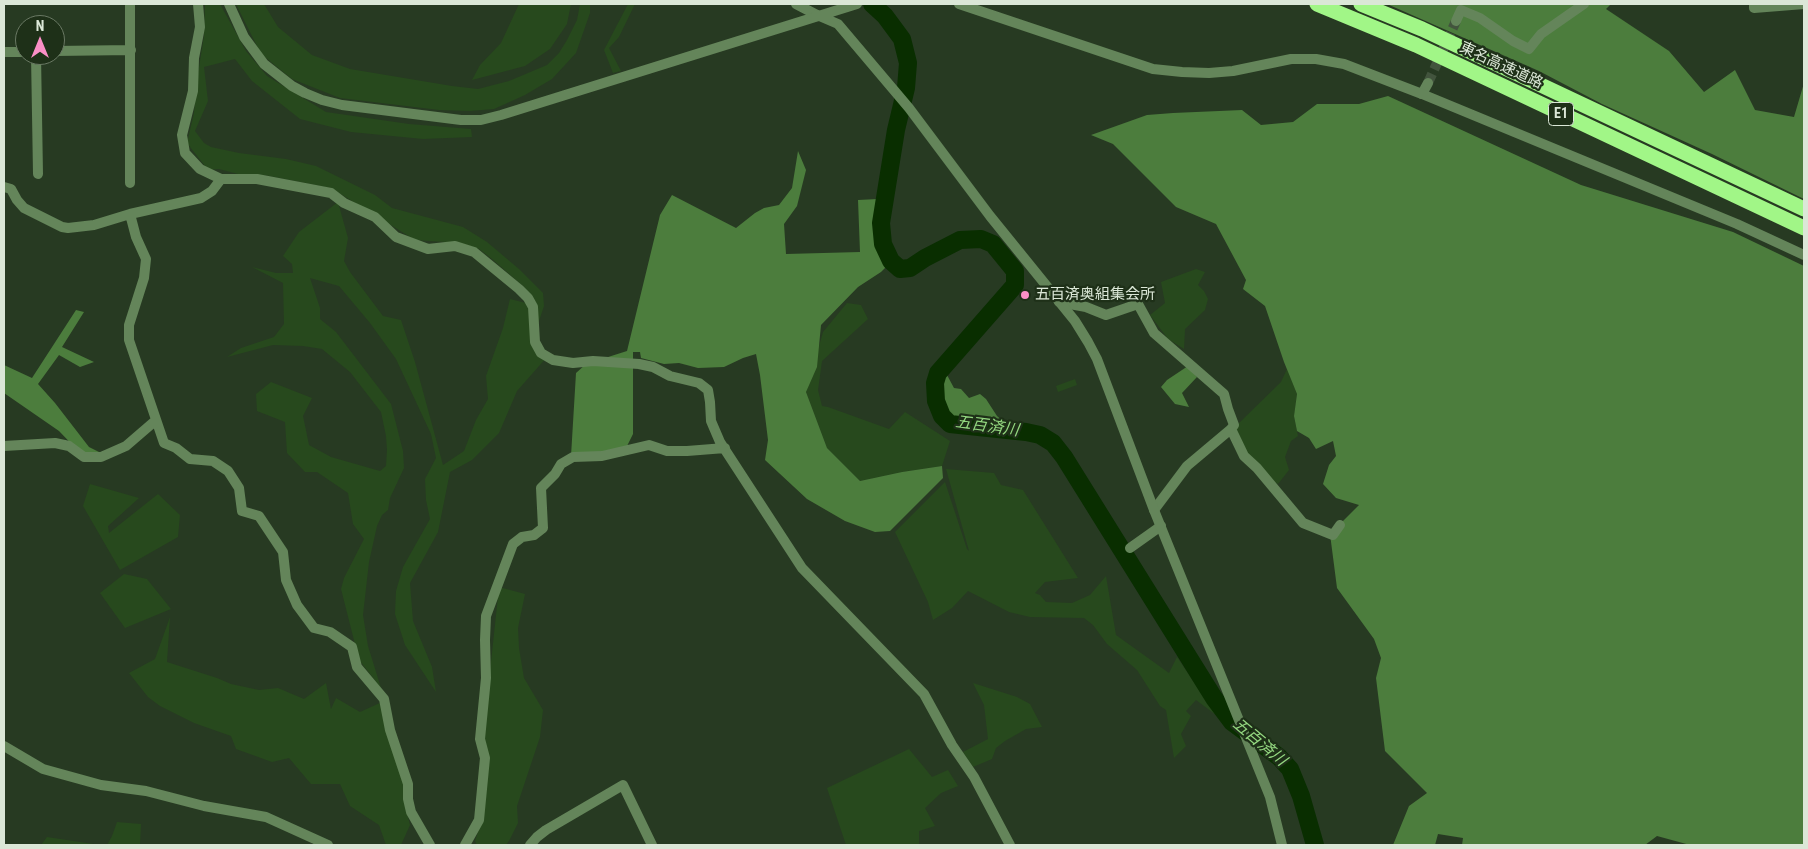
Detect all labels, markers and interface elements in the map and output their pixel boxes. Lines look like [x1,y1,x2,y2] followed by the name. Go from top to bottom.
[15,15,65,65] north arrow
[36,18,44,34] text: N
[1456,39,1546,93] street label: 東名高速道路
[1548,102,1574,126] road number: E1
[1035,286,1155,304] place label: 五百済奥組集会所
[1019,289,1031,301] marker: 五百済奥組集会所
[954,413,1020,441] water label: 五百済川
[1228,715,1290,771] water label: 五百済川

